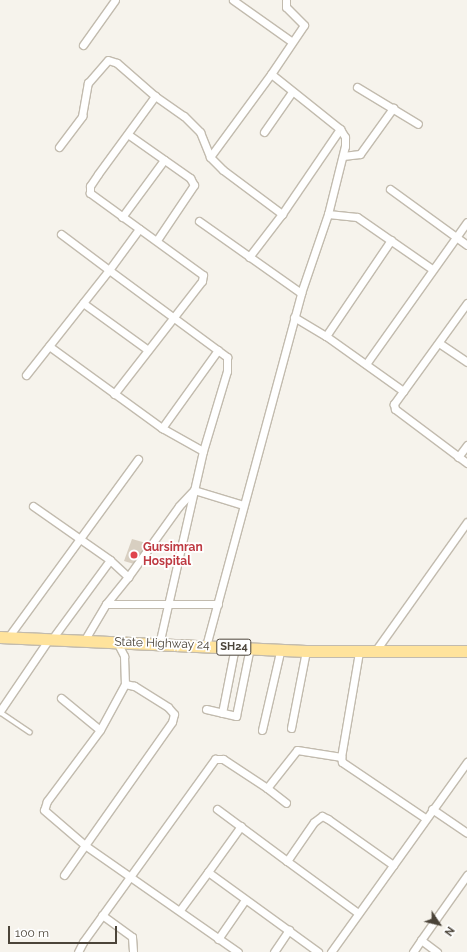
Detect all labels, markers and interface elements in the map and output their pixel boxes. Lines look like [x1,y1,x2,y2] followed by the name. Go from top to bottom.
[143,541,203,569] place label: Gursimran Hospital
[128,549,140,561] marker: Gursimran Hospital
[114,635,210,653] street label: State Highway 24
[216,638,252,656] road number: SH24
[419,904,459,944] north arrow
[10,918,119,944] scale bar
[442,924,457,938] text: N
[15,926,49,940] text: 100 m

